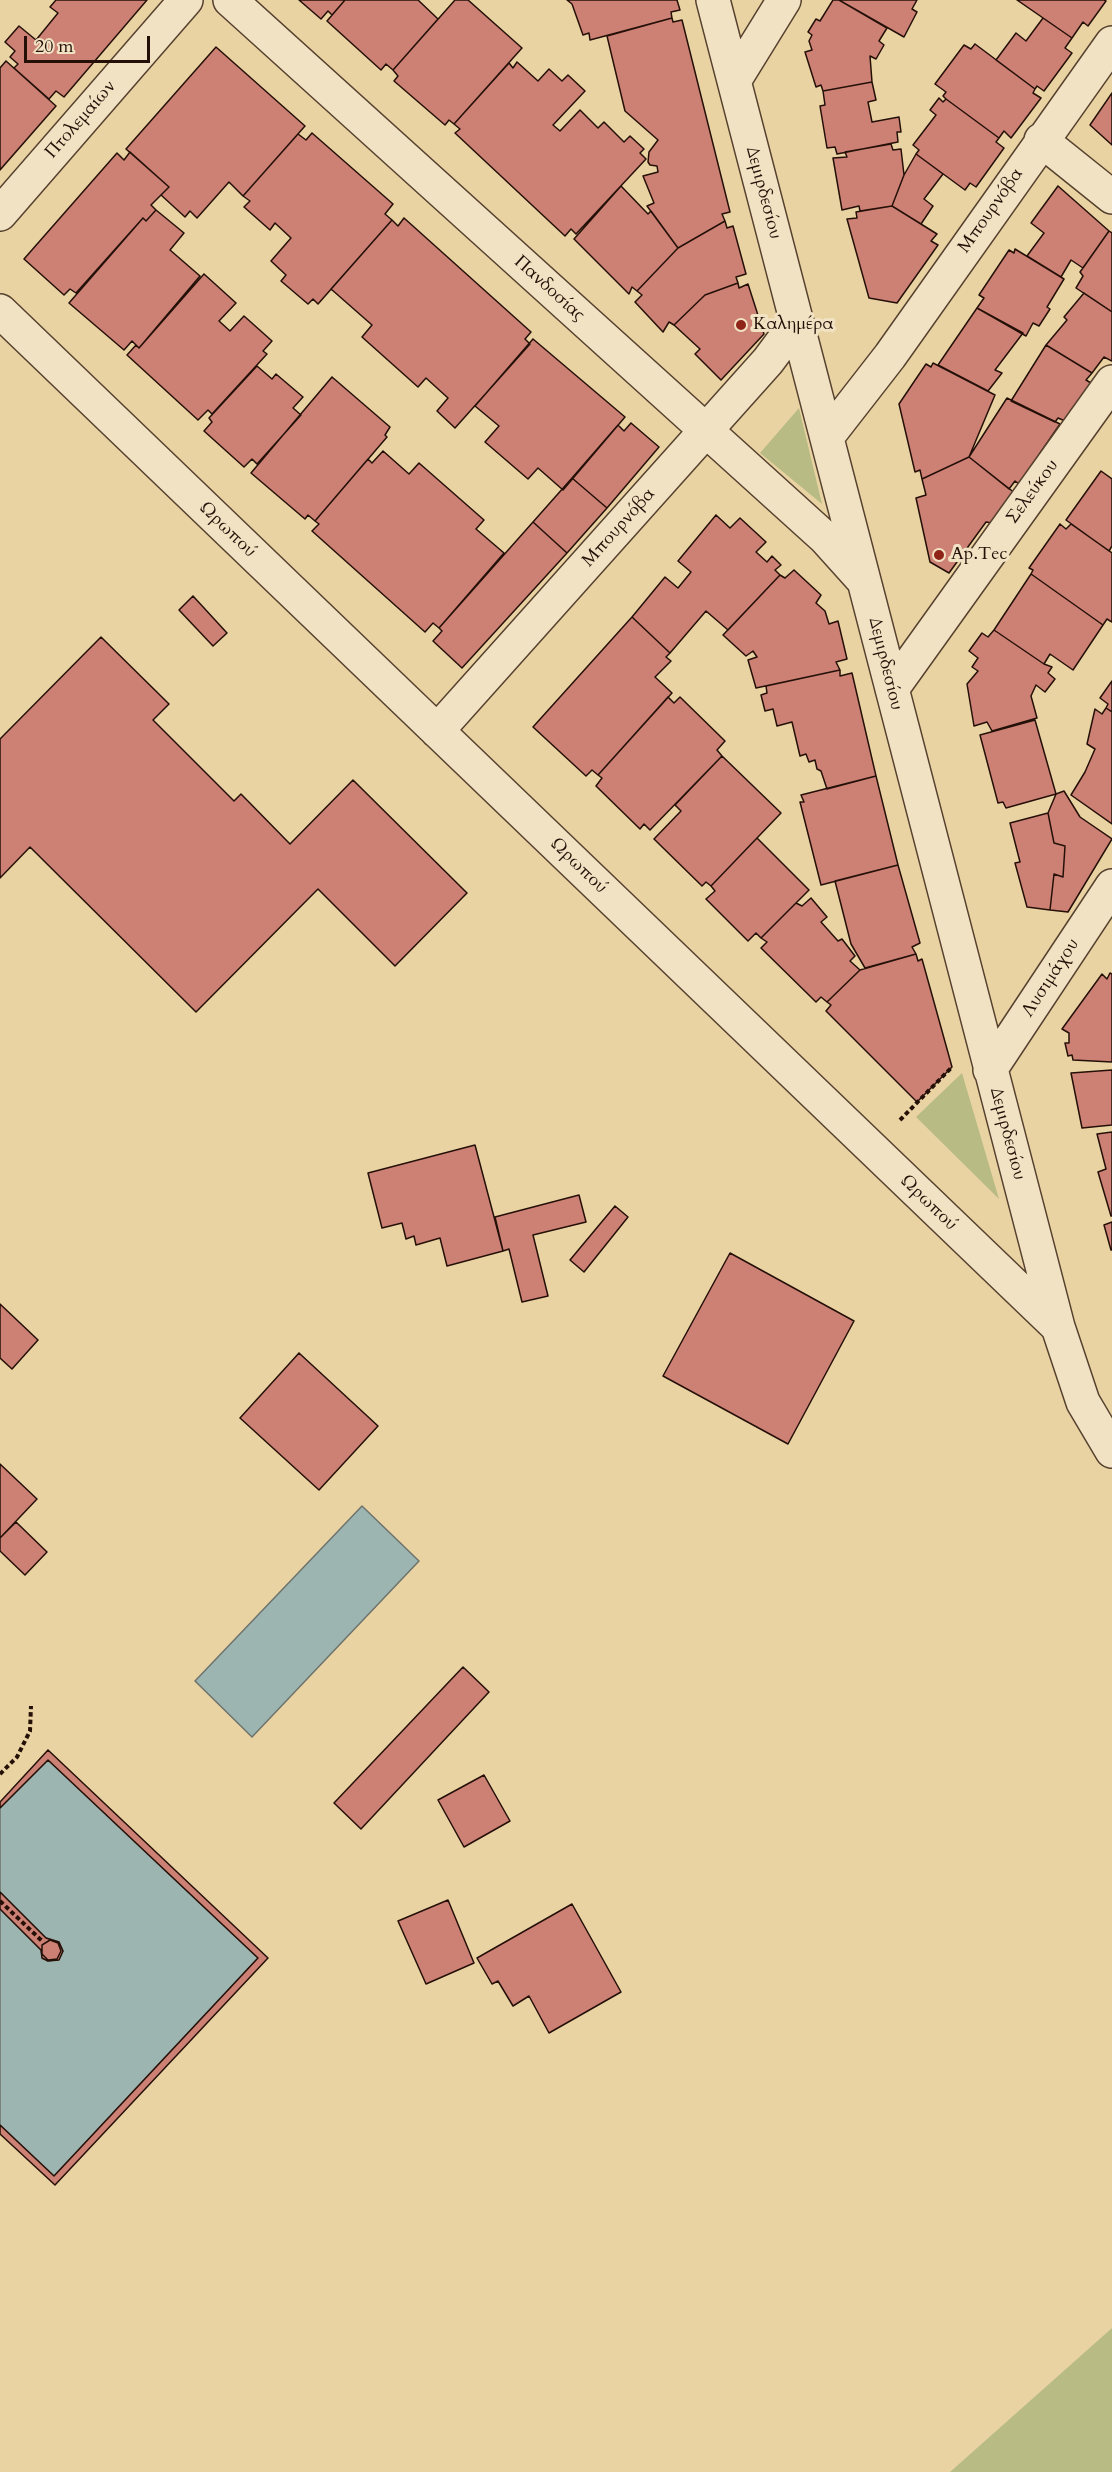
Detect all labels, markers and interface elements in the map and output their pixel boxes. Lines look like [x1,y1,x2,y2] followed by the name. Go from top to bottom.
[27,24,153,62] scale bar
[35,34,74,59] text: 20 m
[41,77,121,163] street label: Πτολεμαίων
[740,144,786,242] street label: Δεμιρδεσίου
[954,164,1028,258] street label: Μπουρνόβα
[509,252,589,326] street label: Πανδοσίας
[753,314,833,336] place label: Καλημέρα
[734,318,748,332] marker: Καλημέρα
[1002,456,1064,528] street label: Σελεύκου
[578,484,660,572] street label: Μπουρνόβα
[194,497,260,563] street label: Ωρωπού
[951,544,1008,566] place label: Ap.Tec
[932,548,946,562] marker: Ap.Tec
[863,615,907,713] street label: Δεμιρδεσίου
[545,833,611,899] street label: Ωρωπού
[1018,935,1084,1021] street label: Λυσιμάχου
[984,1085,1030,1183] street label: Δεμιρδεσίου
[895,1170,961,1236] street label: Ωρωπού

